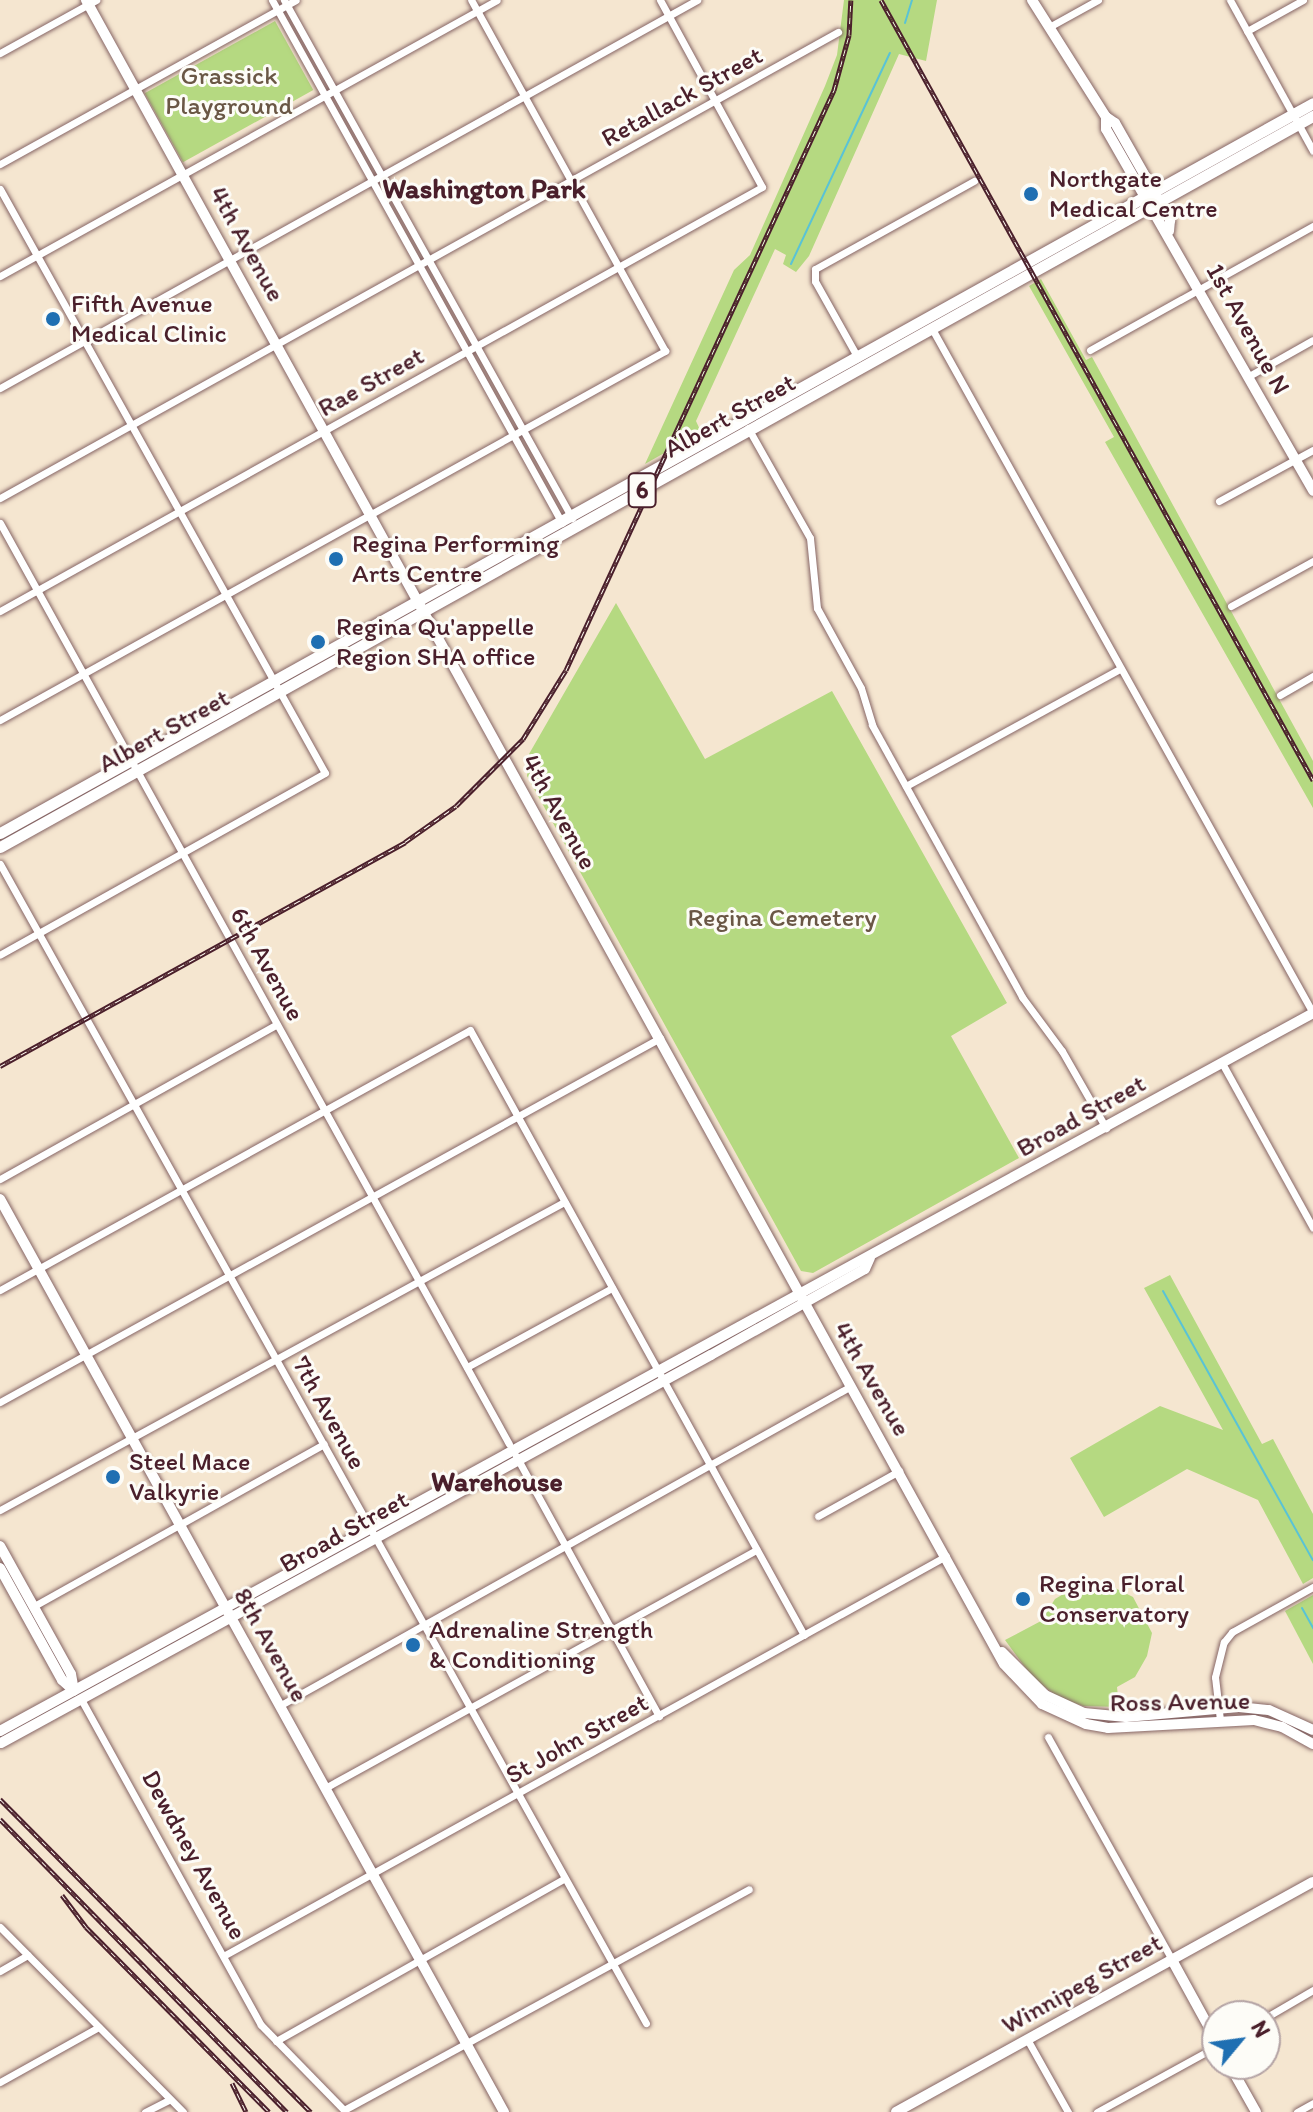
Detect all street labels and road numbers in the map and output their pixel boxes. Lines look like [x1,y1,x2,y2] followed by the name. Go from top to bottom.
[596,40,768,154] street label: Retallack Street
[203,181,291,307] street label: 4th Avenue
[1199,259,1297,399] street label: 1st Avenue N
[313,340,429,424] street label: Rae Street
[659,367,801,465] street label: Albert Street
[626,470,658,510] road number: 6
[93,682,235,780] street label: Albert Street
[515,749,603,875] street label: 4th Avenue
[223,902,311,1026] street label: 6th Avenue
[1011,1068,1151,1164] street label: Broad Street
[827,1317,917,1441] street label: 4th Avenue
[286,1352,372,1474] street label: 7th Avenue
[274,1484,414,1580] street label: Broad Street
[227,1583,315,1707] street label: 8th Avenue
[1110,1685,1250,1719] street label: Ross Avenue
[500,1687,654,1791] street label: St John Street
[135,1765,253,1945] street label: Dewdney Avenue
[996,1927,1168,2041] street label: Winnipeg Street

